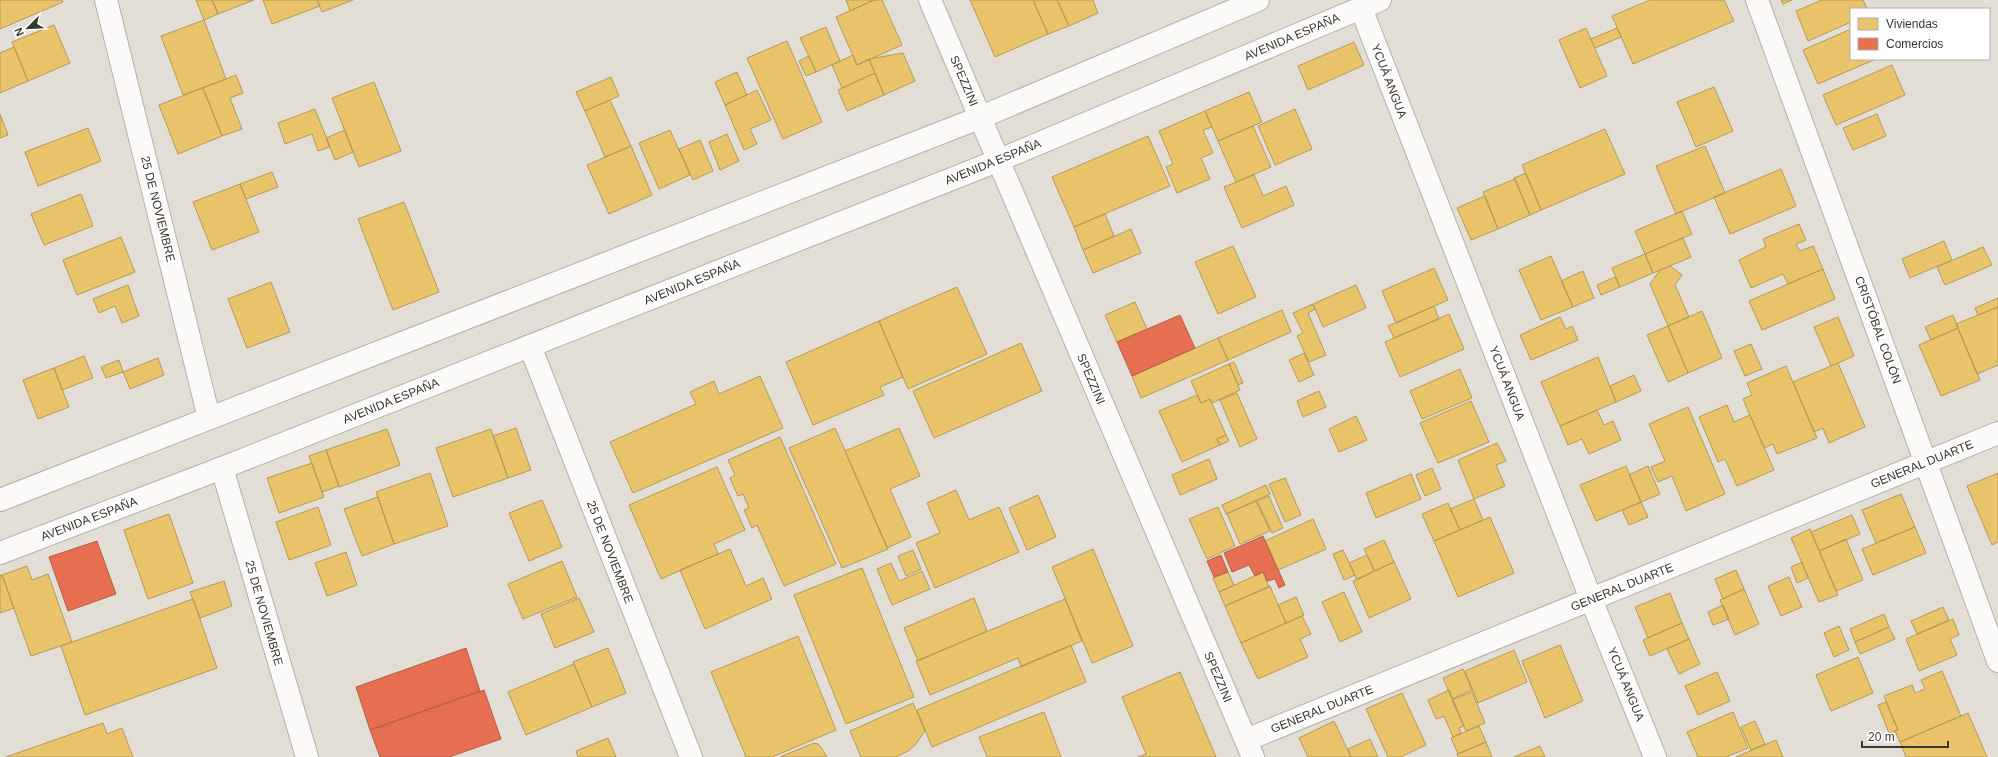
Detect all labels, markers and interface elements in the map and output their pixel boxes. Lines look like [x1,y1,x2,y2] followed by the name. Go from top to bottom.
[8,8,48,48] north arrow
[1850,8,1990,60] legend
[1242,11,1342,63] street label: AVENIDA ESPAÑA
[1886,17,1938,31] text: Viviendas
[12,26,26,38] text: N
[1886,37,1943,51] text: Comercios
[1368,41,1411,120] street label: YCUÁ ANGUA
[947,53,981,109] street label: SPEZZINI
[943,136,1043,188] street label: AVENIDA ESPAÑA
[138,155,178,263] street label: 25 DE NOVIEMBRE
[642,256,742,308] street label: AVENIDA ESPAÑA
[1852,274,1905,386] street label: CRISTÓBAL COLÓN
[1486,343,1529,422] street label: YCUÁ ANGUA
[1074,351,1108,407] street label: SPEZZINI
[341,375,441,427] street label: AVENIDA ESPAÑA
[1869,437,1975,491] street label: GENERAL DUARTE
[39,494,139,544] street label: AVENIDA ESPAÑA
[584,499,636,605] street label: 25 DE NOVIEMBRE
[242,559,286,667] street label: 25 DE NOVIEMBRE
[1569,560,1675,614] street label: GENERAL DUARTE
[1605,645,1648,723] street label: YCUÁ ANGUA
[1201,649,1235,705] street label: SPEZZINI
[1269,682,1375,736] street label: GENERAL DUARTE
[1862,723,1948,749] scale bar
[1868,730,1895,744] text: 20 m

